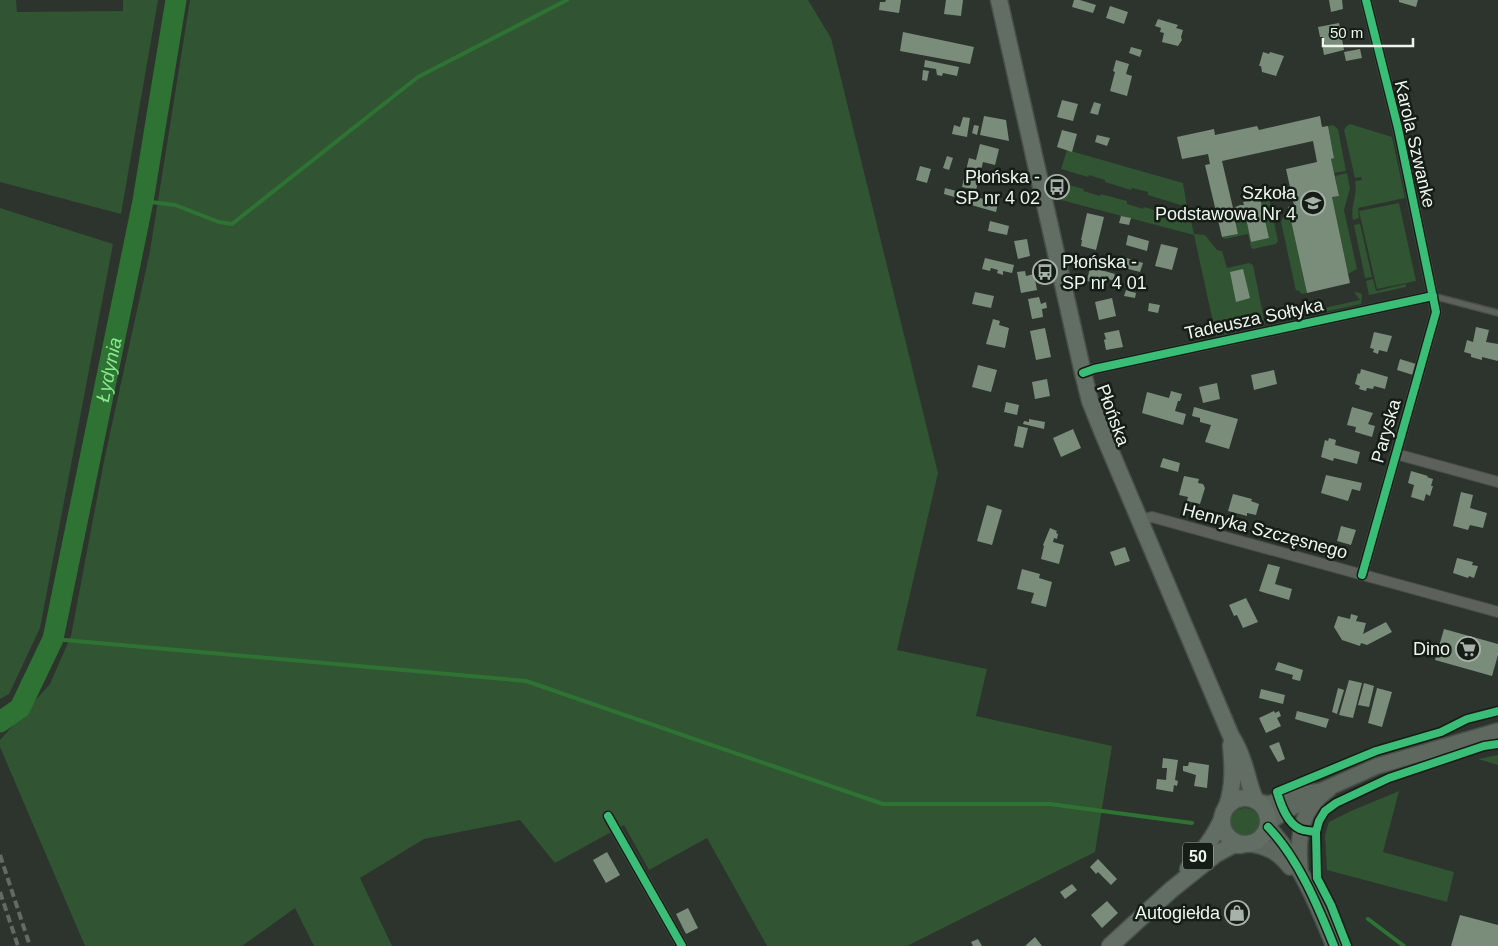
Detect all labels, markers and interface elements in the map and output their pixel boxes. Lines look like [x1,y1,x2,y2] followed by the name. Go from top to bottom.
[1323,15,1413,47] scale bar
[1330,24,1363,41] text: 50 m
[1391,78,1439,210] street label: Karola Szwanke
[955,167,1040,208] place label: Płońska - SP nr 4 02
[1044,174,1070,200] bus stop icon: Płońska - SP nr 4 02
[1155,183,1297,224] place label: Szkoła Podstawowa Nr 4
[1300,190,1326,216] school or university icon: Szkoła Podstawowa Nr 4
[1062,252,1147,293] place label: Płońska - SP nr 4 01
[1032,259,1058,285] bus stop icon: Płońska - SP nr 4 01
[1183,294,1326,343] street label: Tadeusza Sołtyka
[92,335,126,404] water label: Łydynia
[1093,381,1134,449] street label: Płońska
[1367,396,1405,465] street label: Paryska
[1180,499,1350,563] street label: Henryka Szczęsnego
[1455,636,1481,662] supermarket icon: Dino
[1413,639,1450,659] place label: Dino
[1183,842,1213,869] road number: 50
[1224,900,1250,926] shop icon: Autogiełda
[1135,903,1221,923] place label: Autogiełda

